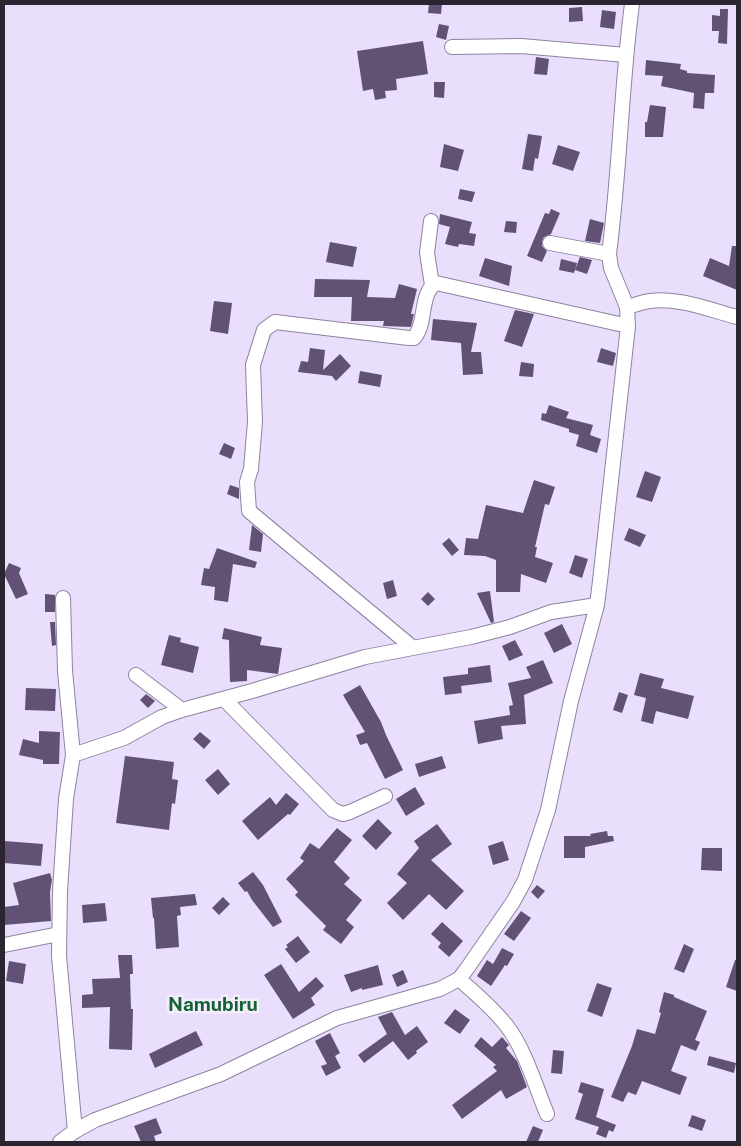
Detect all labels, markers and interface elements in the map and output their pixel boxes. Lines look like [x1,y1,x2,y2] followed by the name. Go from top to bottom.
[168,994,258,1016] district label: Namubiru

